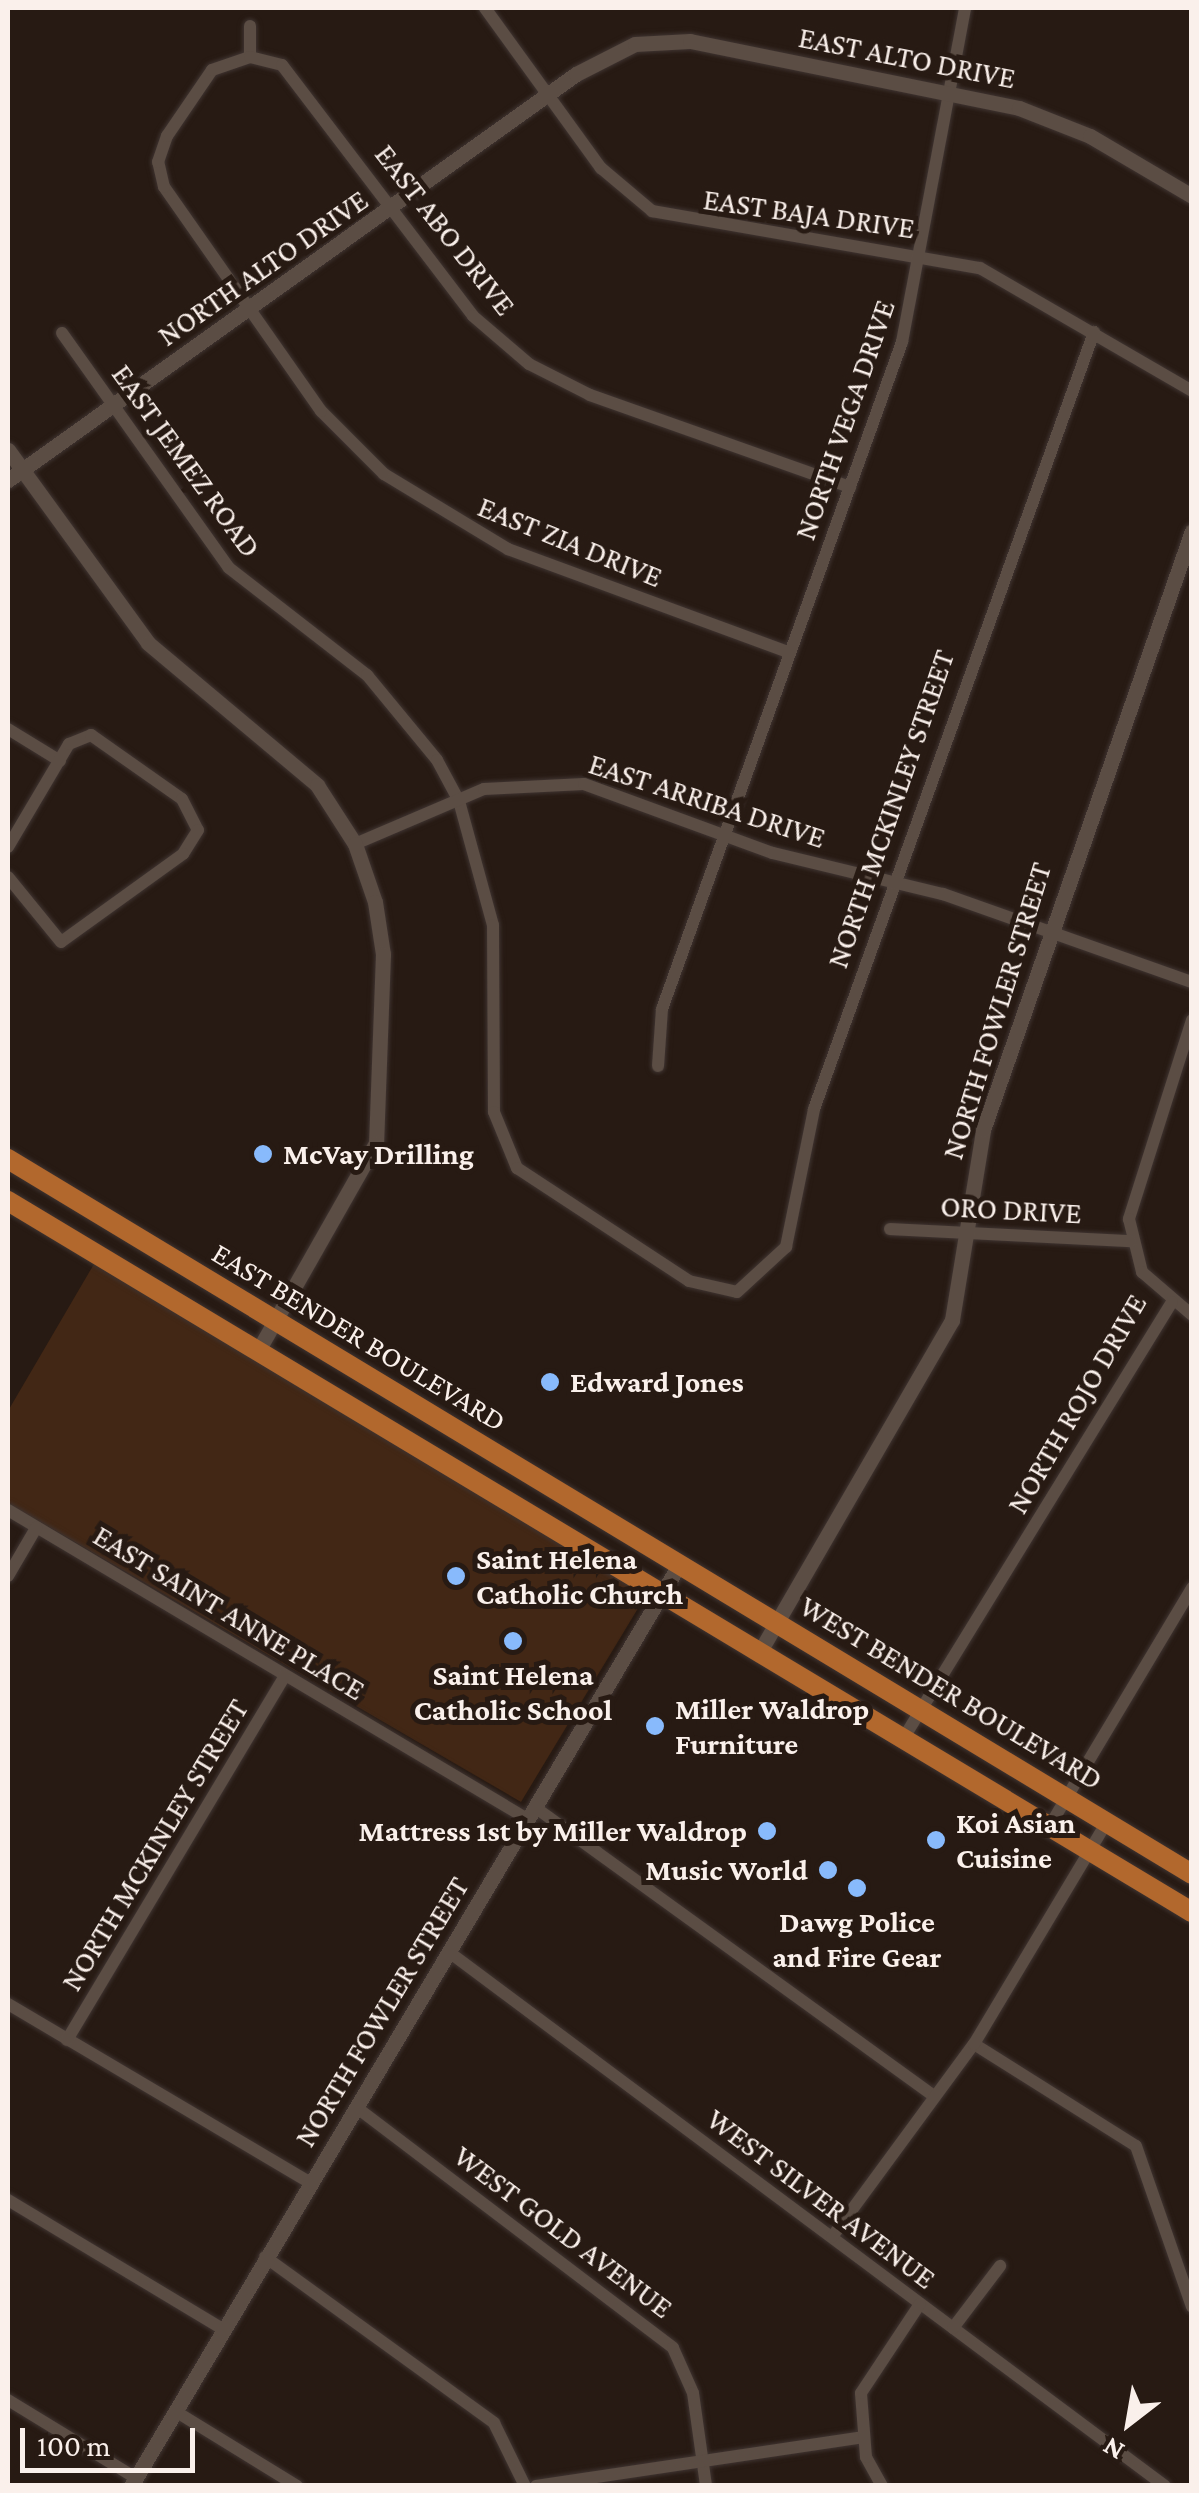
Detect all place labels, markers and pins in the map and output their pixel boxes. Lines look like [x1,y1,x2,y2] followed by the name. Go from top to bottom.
[283,1136,474,1172] place label: McVay Drilling
[252,1143,274,1165] marker: McVay Drilling
[570,1364,744,1400] place label: Edward Jones
[539,1371,561,1393] marker: Edward Jones
[476,1541,683,1612] place label: Saint Helena Catholic Church
[445,1565,467,1587] marker: Saint Helena Catholic Church
[502,1630,524,1652] marker: Saint Helena Catholic School
[414,1657,612,1728] place label: Saint Helena Catholic School
[675,1691,869,1762] place label: Miller Waldrop Furniture
[644,1715,666,1737] marker: Miller Waldrop Furniture
[956,1805,1075,1876] place label: Koi Asian Cuisine
[359,1813,747,1849] place label: Mattress 1st by Miller Waldrop
[756,1820,778,1842] marker: Mattress 1st by Miller Waldrop
[925,1829,947,1851] marker: Koi Asian Cuisine
[645,1852,808,1888] place label: Music World
[817,1859,839,1881] marker: Music World
[846,1877,868,1899] marker: Dawg Police and Fire Gear
[772,1904,942,1974] place label: Dawg Police and Fire Gear

